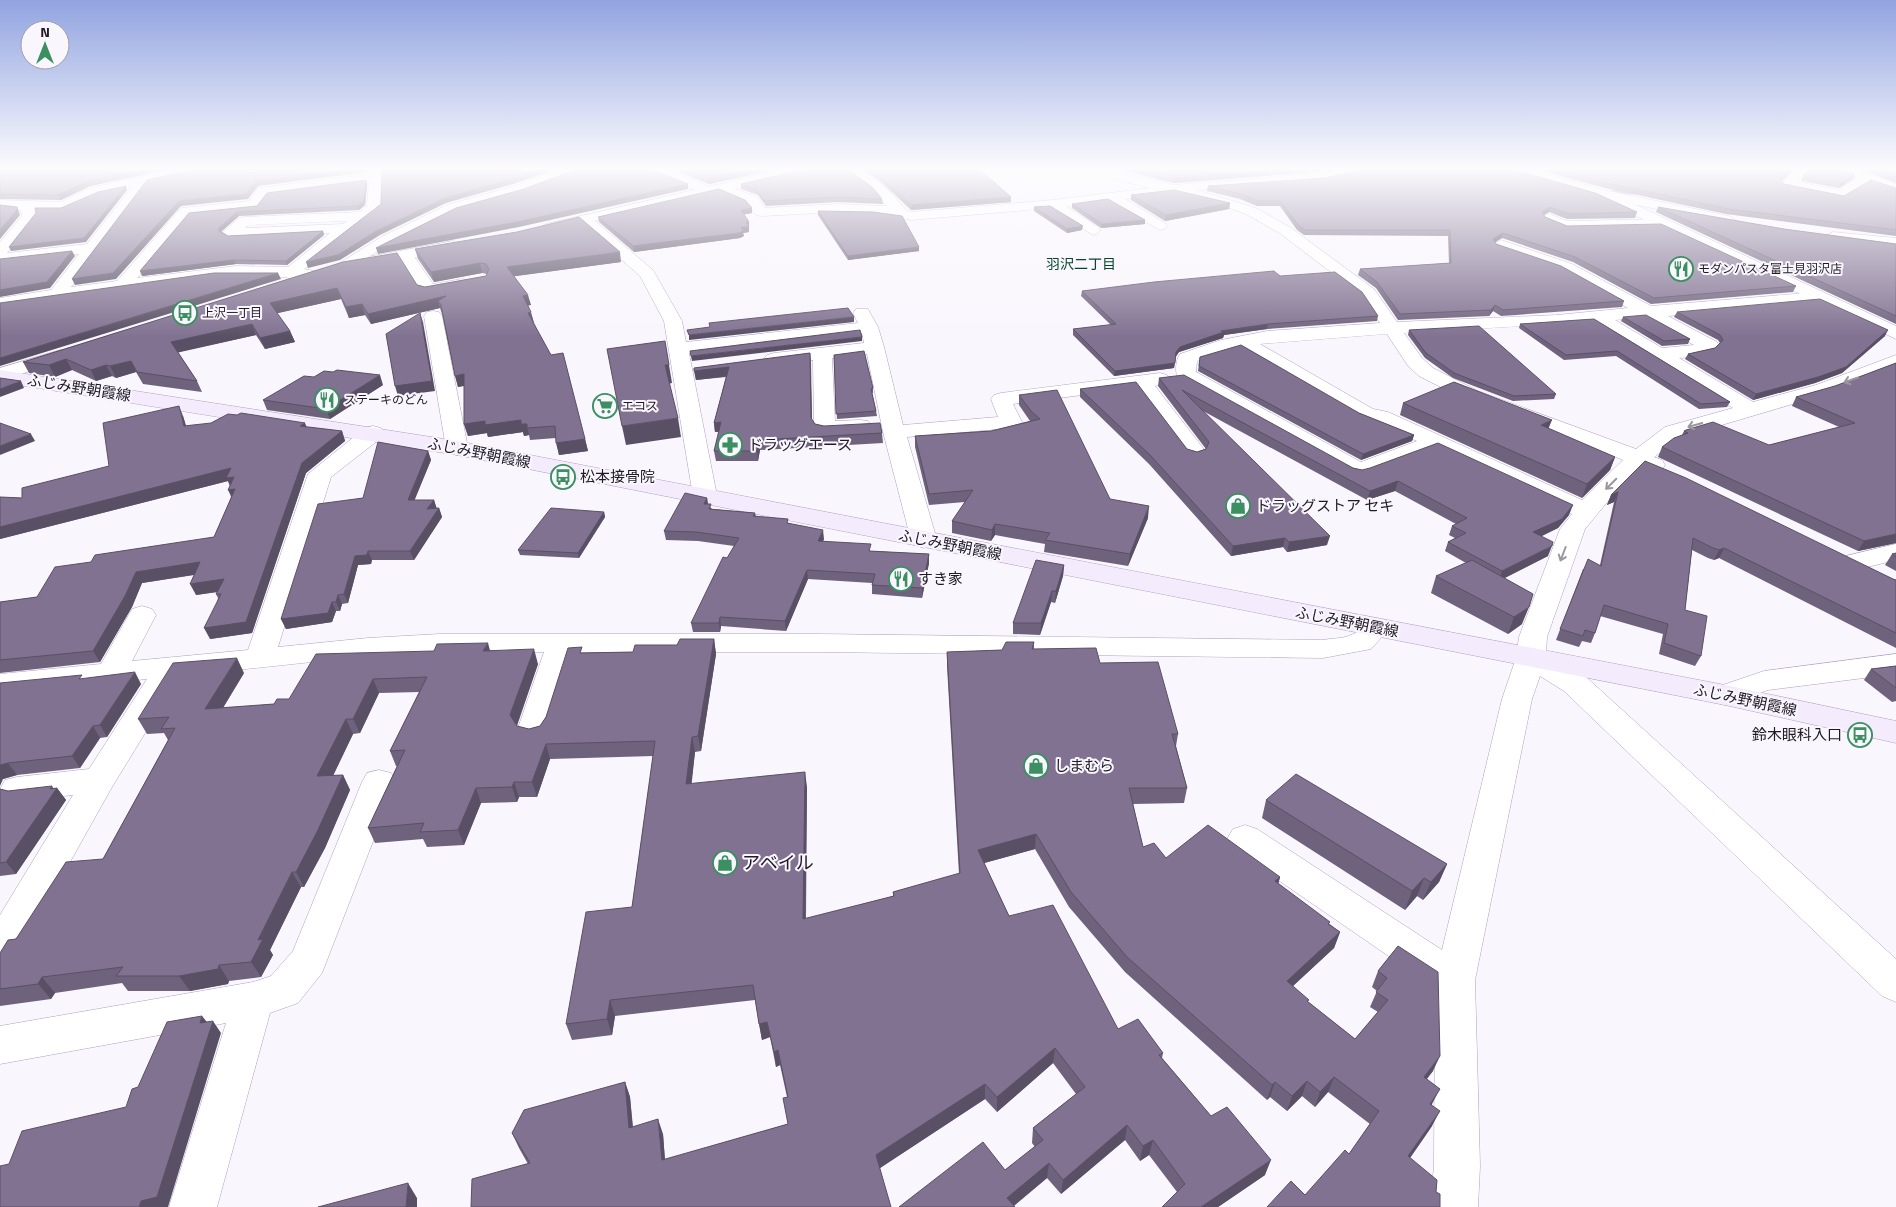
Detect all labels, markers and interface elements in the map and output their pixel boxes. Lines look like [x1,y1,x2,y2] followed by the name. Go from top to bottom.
[20,20,70,70] north arrow
[40,21,50,42] text: N
[1046,253,1116,274] district label: 羽沢二丁目
[1668,256,1694,282] restaurant icon: モダンパスタ富士見羽沢店
[1698,259,1842,278] place label: モダンパスタ富士見羽沢店
[172,300,198,326] bus stop icon: 上沢一丁目
[202,303,262,322] place label: 上沢一丁目
[25,368,133,407] street label: ふじみ野朝霞線
[1844,376,1859,385] one-way arrow
[314,387,340,413] restaurant icon: ステーキのどん
[344,390,428,409] place label: ステーキのどん
[592,393,618,419] supermarket icon: エコス
[622,396,658,415] place label: エコス
[1687,420,1703,430] one-way arrow
[425,431,533,474] street label: ふじみ野朝霞線
[717,432,743,458] pharmacy icon: ドラッグエース
[748,433,852,456] place label: ドラッグエース
[550,464,576,490] bus stop icon: 松本接骨院
[580,465,655,488] place label: 松本接骨院
[1605,478,1617,490] one-way arrow
[1225,493,1251,519] shop icon: ドラッグストア セキ
[1256,494,1394,517] place label: ドラッグストア セキ
[896,523,1004,566] street label: ふじみ野朝霞線
[1557,546,1567,561] one-way arrow
[888,566,914,592] restaurant icon: すき家
[918,567,963,590] place label: すき家
[1293,600,1401,643] street label: ふじみ野朝霞線
[1691,677,1799,722] street label: ふじみ野朝霞線
[1847,722,1873,748] bus stop icon: 鈴木眼科入口
[1752,723,1842,746] place label: 鈴木眼科入口
[1023,753,1049,779] shop icon: しまむら
[1054,754,1114,777] place label: しまむら
[742,849,814,876] place label: アベイル
[712,850,738,876] shop icon: アベイル

